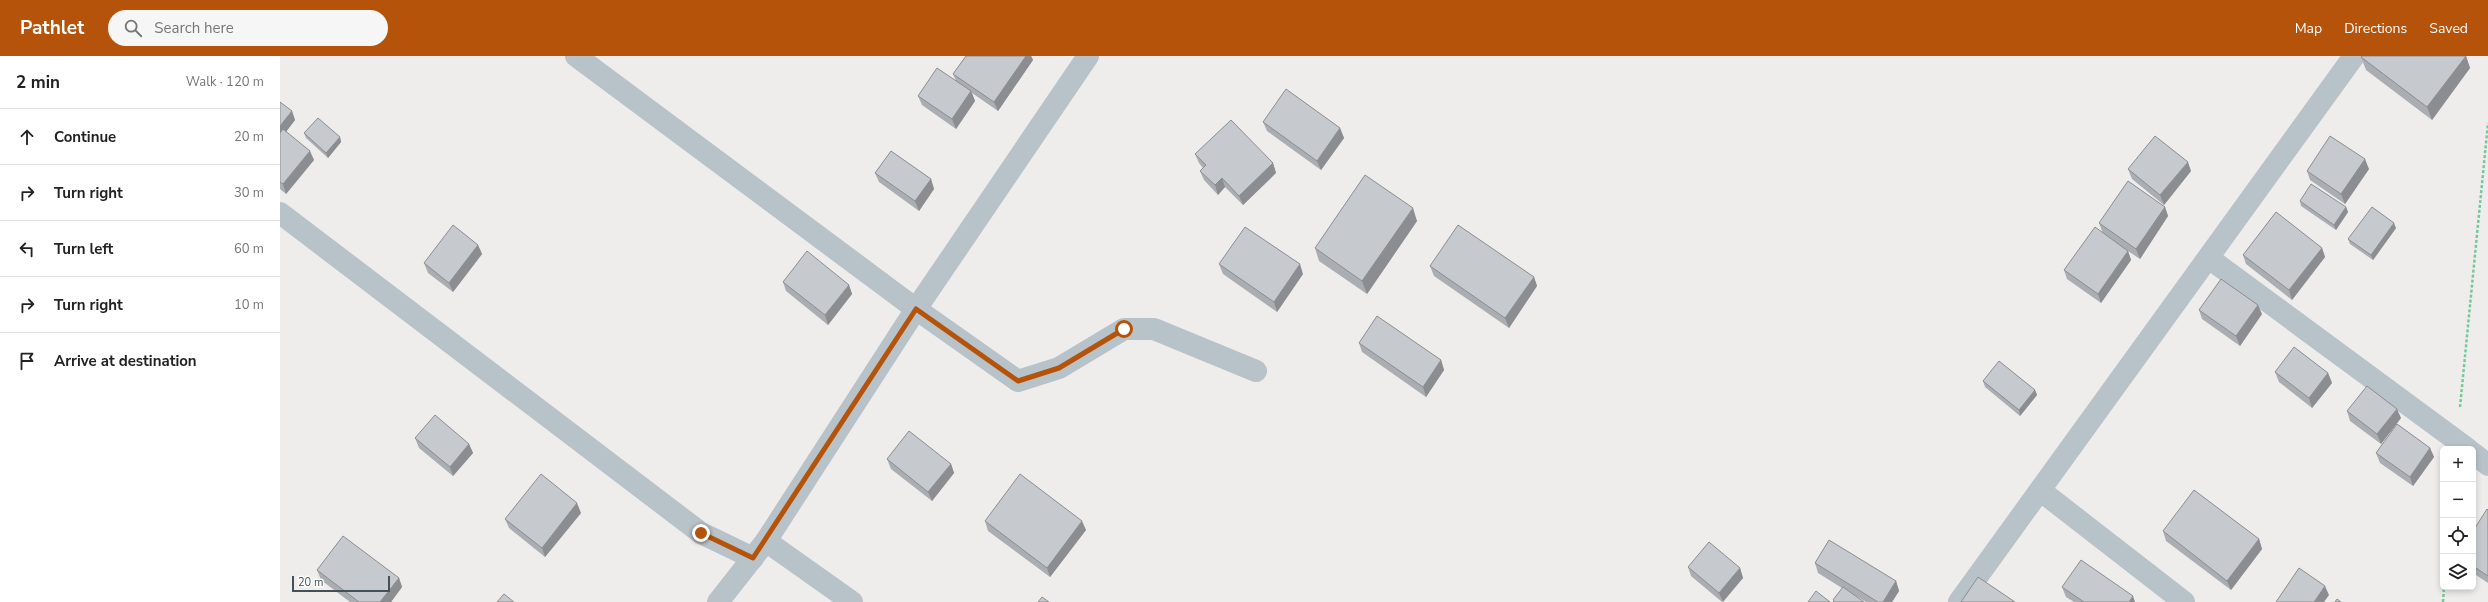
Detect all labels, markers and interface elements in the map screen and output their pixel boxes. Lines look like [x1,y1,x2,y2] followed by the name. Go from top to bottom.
[108,10,388,46] search box
[20,15,84,41] text: Pathlet
[122,17,144,39] icon: search
[154,18,234,38] text: Search here
[2295,19,2322,38] text: Map
[2344,19,2407,38] text: Directions
[2429,19,2468,38] text: Saved
[16,71,60,94] text: 2 min
[186,73,264,91] text: Walk · 120 m
[16,126,38,148] icon: ahead
[54,127,116,147] text: Continue
[234,128,264,146] text: 20 m
[16,182,38,204] icon: right
[54,183,123,203] text: Turn right
[234,184,264,202] text: 30 m
[16,238,38,260] icon: left
[54,239,113,259] text: Turn left
[234,240,264,258] text: 60 m
[16,294,38,316] icon: right
[54,295,123,315] text: Turn right
[234,296,264,314] text: 10 m
[1115,320,1133,338] route start
[16,350,38,372] icon: arrive
[54,351,197,371] text: Arrive at destination
[2440,446,2476,590] map controls
[2440,446,2476,482] button: +
[2440,482,2476,518] button: −
[2440,518,2476,554] button: locate
[692,524,710,542] route end
[2440,554,2476,590] button: layers
[292,574,390,593] scale bar
[298,575,323,590] text: 20 m

